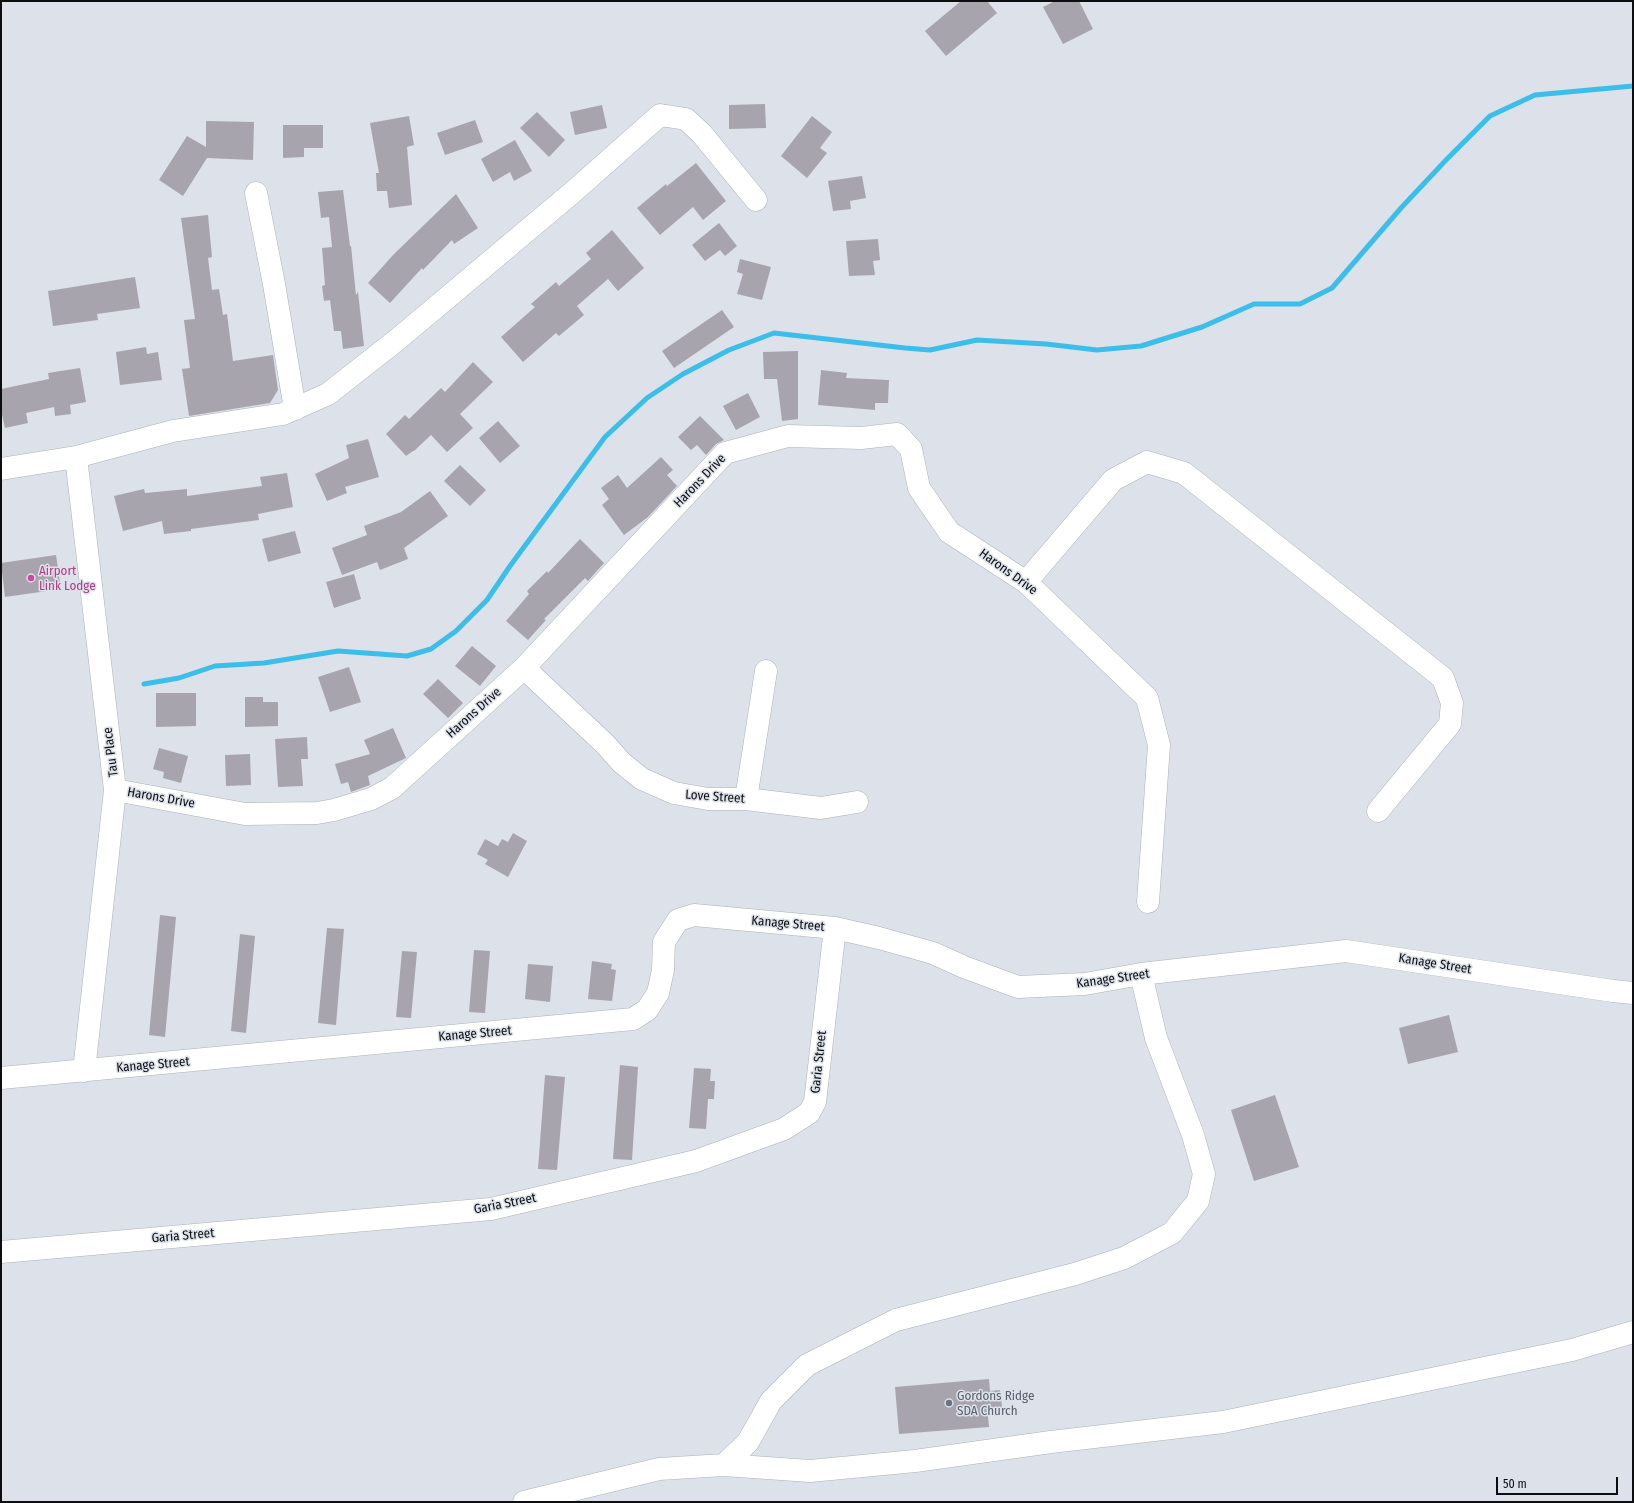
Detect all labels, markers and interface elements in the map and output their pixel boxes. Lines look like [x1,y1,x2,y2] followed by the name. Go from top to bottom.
[671,451,729,511] street label: Harons Drive
[976,546,1040,598] street label: Harons Drive
[39,563,96,594] place label: Airport Link Lodge
[26,573,36,583] marker: Airport Link Lodge
[443,684,505,742] street label: Harons Drive
[100,726,122,778] street label: Tau Place
[126,784,196,812] street label: Harons Drive
[685,787,745,807] street label: Love Street
[751,913,825,935] street label: Kanage Street
[1397,951,1473,977] street label: Kanage Street
[1075,966,1151,992] street label: Kanage Street
[438,1023,512,1045] street label: Kanage Street
[808,1030,830,1094] street label: Garia Street
[116,1054,190,1076] street label: Kanage Street
[473,1190,537,1218] street label: Garia Street
[151,1225,215,1247] street label: Garia Street
[957,1388,1034,1419] place label: Gordons Ridge SDA Church
[944,1398,954,1408] marker: Gordons Ridge SDA Church
[1498,1469,1620,1495] scale bar
[1503,1477,1527,1491] text: 50 m

